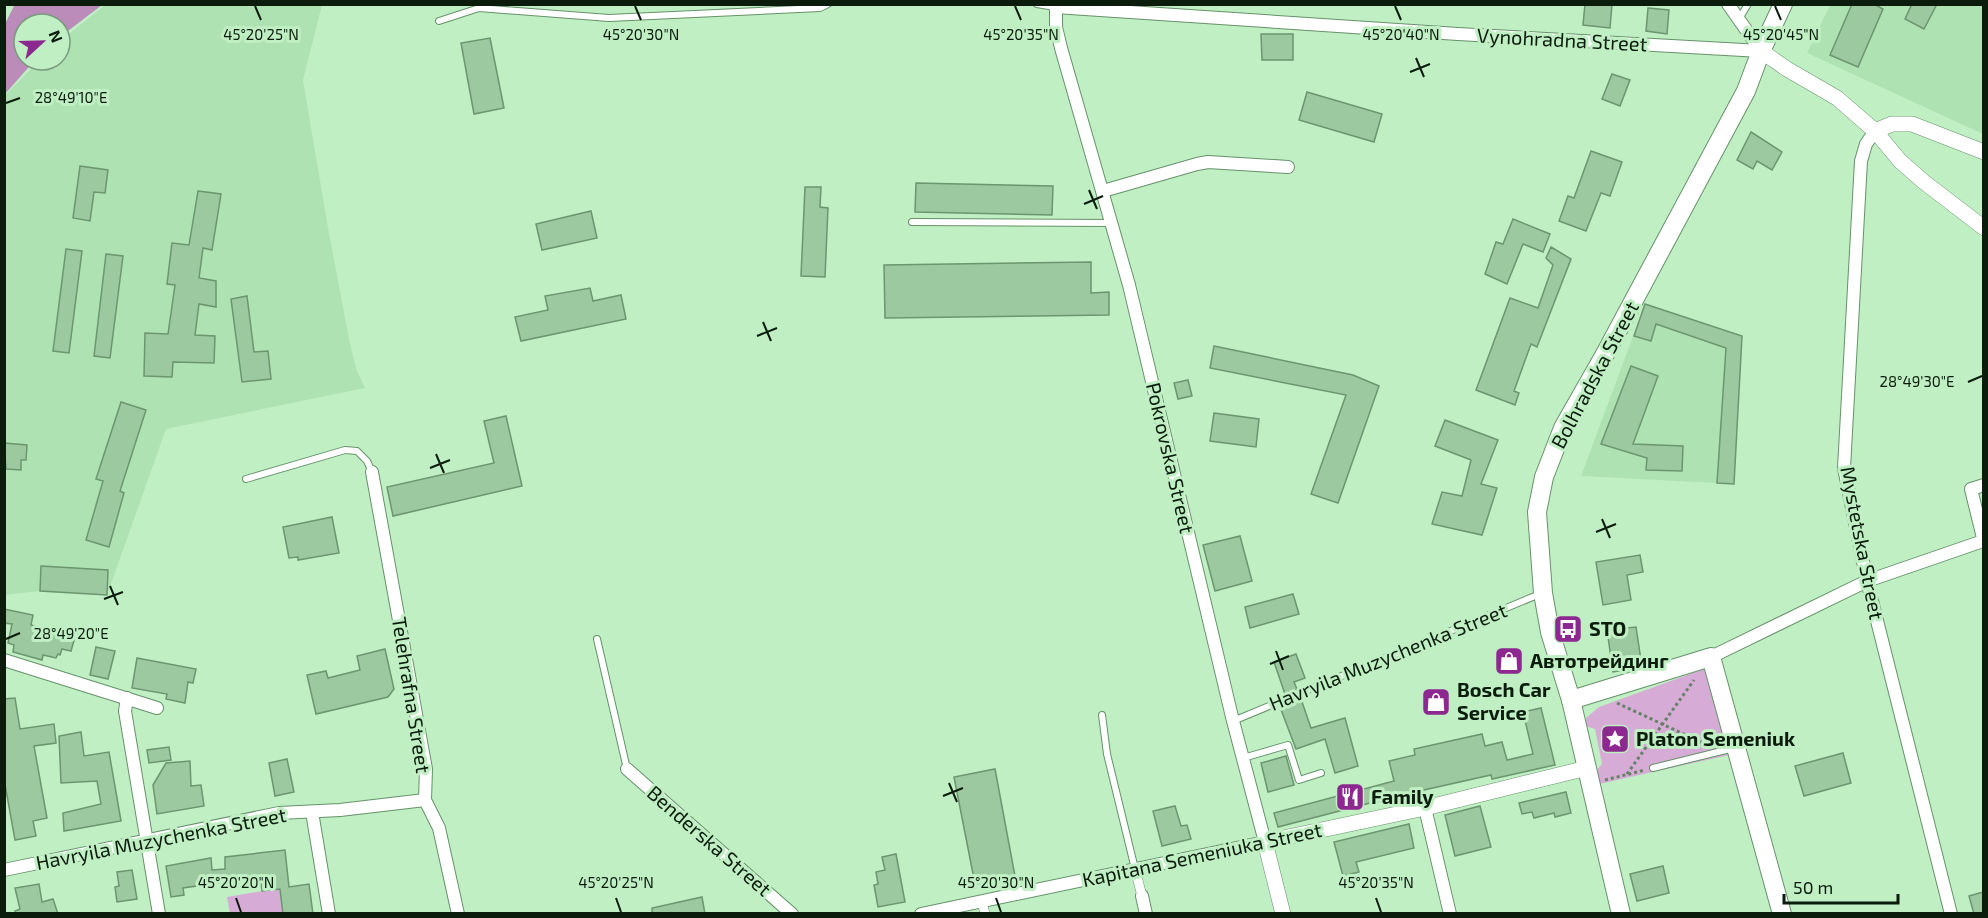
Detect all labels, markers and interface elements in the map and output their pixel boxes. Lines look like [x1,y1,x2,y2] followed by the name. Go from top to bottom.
[12,12,72,72] north arrow
[1476,23,1648,55] street label: Vynohradna Street
[223,25,299,43] text: 45°20'25"N
[603,25,679,43] text: 45°20'30"N
[983,25,1059,43] text: 45°20'35"N
[1362,25,1440,43] text: 45°20'40"N
[1743,25,1819,43] text: 45°20'45"N
[45,27,67,45] text: N
[35,88,107,106] text: 28°49'10"E
[1545,297,1643,452] street label: Bolhradska Street
[1879,372,1955,390] text: 28°49'30"E
[1142,380,1200,536] street label: Pokrovska Street
[1836,464,1890,622] street label: Mystetska Street
[1265,597,1510,715] street label: Havryila Muzychenka Street
[1552,613,1584,645] bus stop icon: STO
[388,615,436,775] street label: Telehrafna Street
[1589,616,1626,640] place label: STO
[33,624,109,642] text: 28°49'20"E
[1493,645,1525,677] shop icon: Автотрейдинг
[1530,648,1669,672] place label: Автотрейдинг
[1457,677,1551,724] place label: Bosch Car Service
[1420,686,1452,718] shop icon: Bosch Car Service
[1599,723,1631,755] place icon: Platon Semeniuk
[1636,726,1796,750] place label: Platon Semeniuk
[643,780,777,901] street label: Benderska Street
[1334,781,1366,813] restaurant icon: Family
[1371,784,1434,809] place label: Family
[34,802,288,874] street label: Havryila Muzychenka Street
[1080,817,1324,891] street label: Kapitana Semeniuka Street
[1784,867,1898,905] scale bar
[198,873,274,891] text: 45°20'20"N
[578,873,654,891] text: 45°20'25"N
[958,873,1034,891] text: 45°20'30"N
[1338,873,1414,891] text: 45°20'35"N
[1793,876,1833,898] text: 50 m

